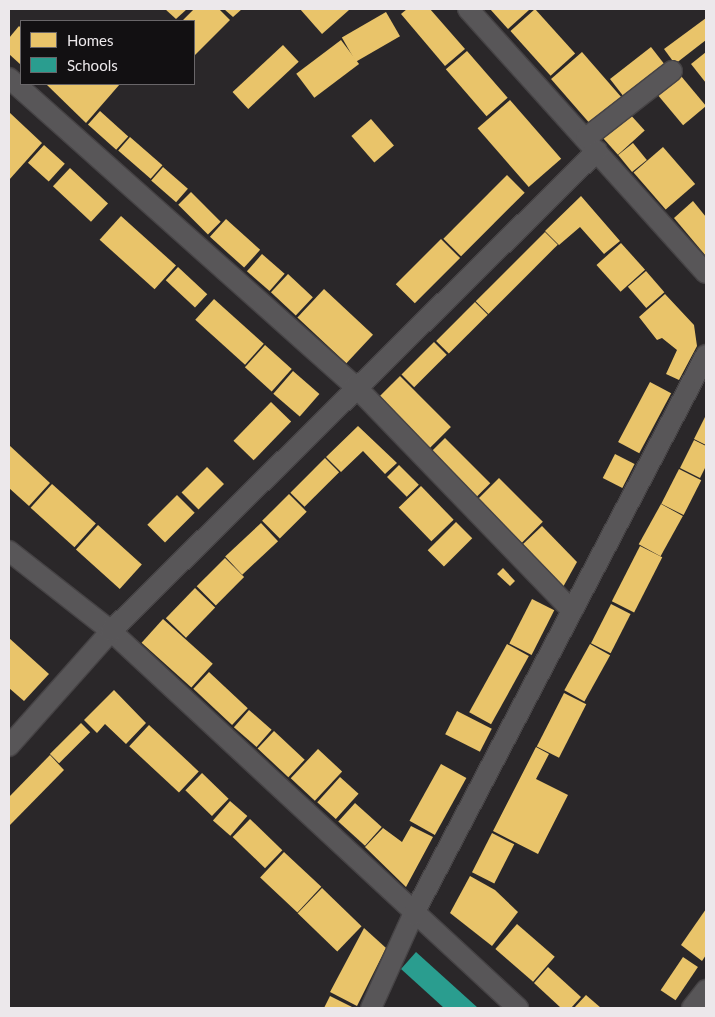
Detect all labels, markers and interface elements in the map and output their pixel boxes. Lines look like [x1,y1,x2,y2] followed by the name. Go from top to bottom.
[20,20,195,85] legend
[67,31,113,49] text: Homes
[67,56,118,74] text: Schools

